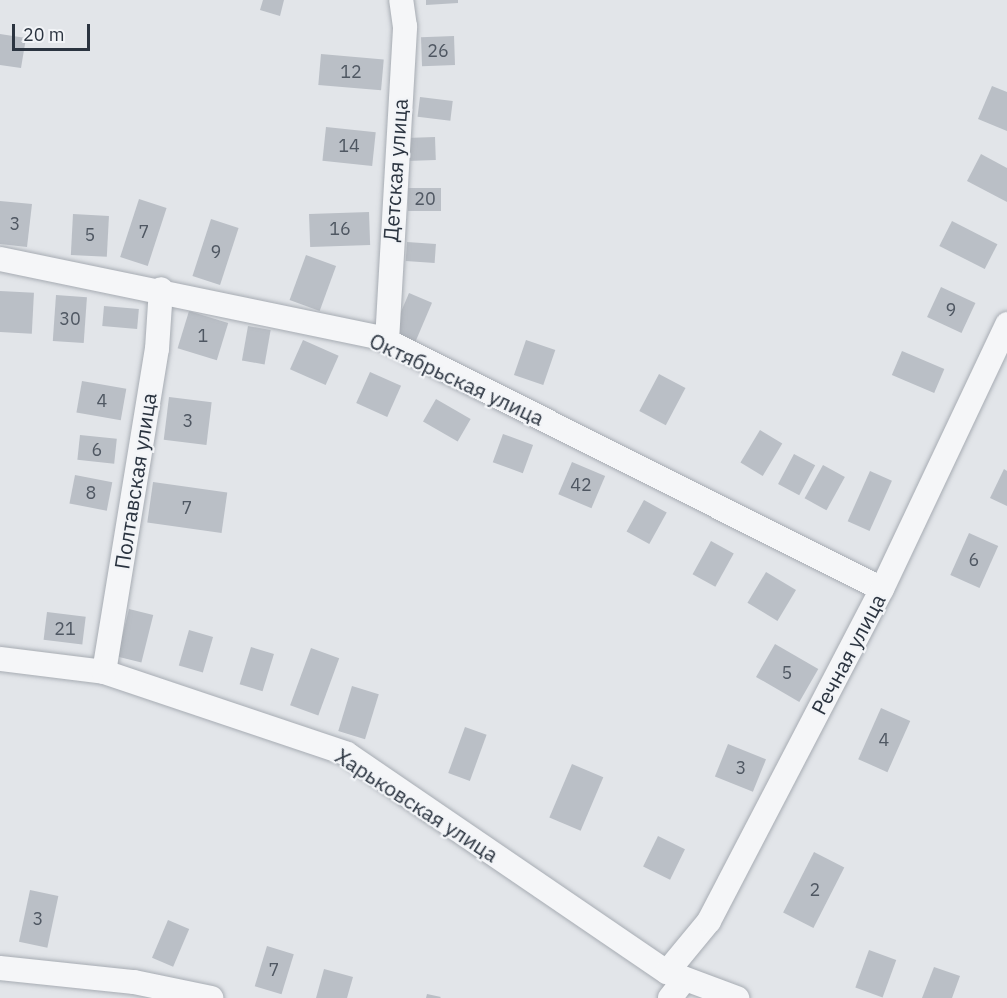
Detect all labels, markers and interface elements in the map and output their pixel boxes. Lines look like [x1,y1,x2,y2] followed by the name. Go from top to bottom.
[15,12,93,50] scale bar
[23,23,65,46] text: 20 m
[427,40,449,62] house number: 26
[340,61,362,83] house number: 12
[377,98,413,242] street label: Детская улица
[338,135,360,157] house number: 14
[414,188,436,210] house number: 20
[10,213,20,235] house number: 3
[329,218,351,240] house number: 16
[139,221,149,243] house number: 7
[85,224,95,246] house number: 5
[211,241,221,263] house number: 9
[946,299,956,321] house number: 9
[59,308,81,330] house number: 30
[198,325,208,347] house number: 1
[366,327,548,431] street label: Октябрьская улица
[97,390,107,412] house number: 4
[109,391,161,571] street label: Полтавская улица
[183,410,193,432] house number: 3
[92,439,102,461] house number: 6
[570,474,592,496] house number: 42
[86,482,96,504] house number: 8
[182,497,192,519] house number: 7
[969,549,979,571] house number: 6
[806,589,890,719] street label: Речная улица
[54,618,76,640] house number: 21
[782,662,792,684] house number: 5
[879,729,889,751] house number: 4
[331,743,503,867] street label: Харьковская улица
[736,757,746,779] house number: 3
[810,879,820,901] house number: 2
[33,908,43,930] house number: 3
[269,959,279,981] house number: 7

